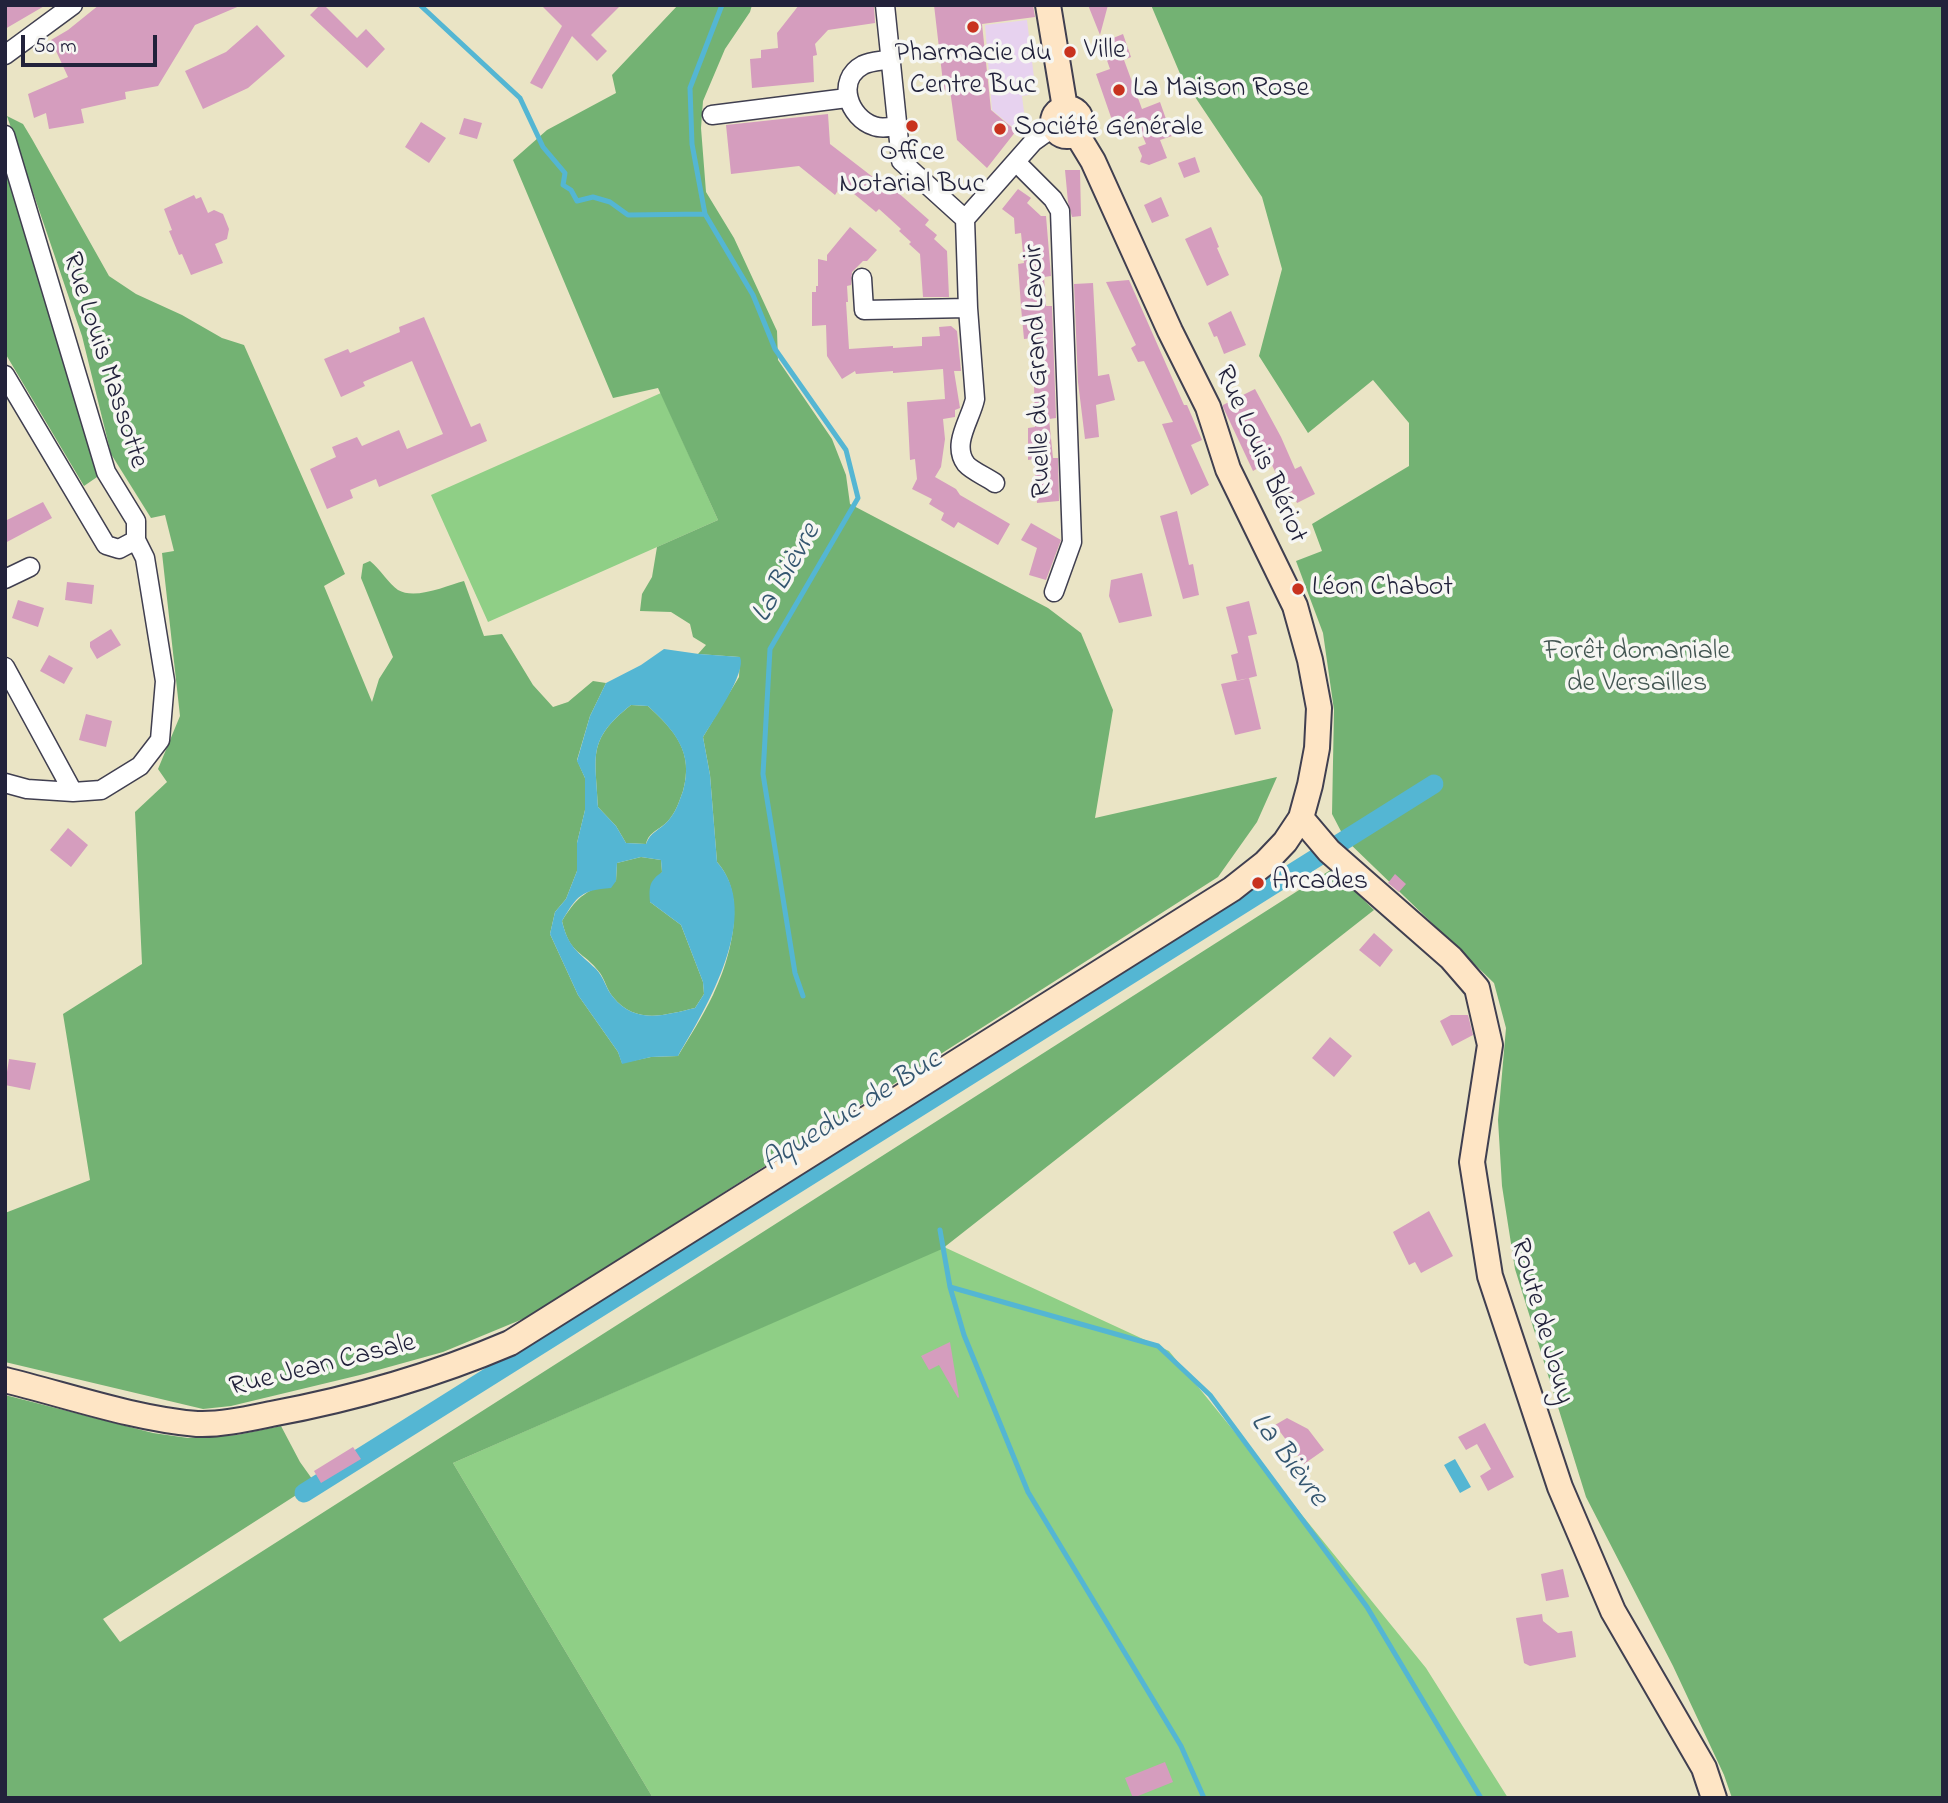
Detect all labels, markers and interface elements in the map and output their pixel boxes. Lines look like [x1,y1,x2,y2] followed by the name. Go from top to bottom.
[965,19,981,35] marker: Pharmacie du Centre Buc
[24,21,161,65] scale bar
[34,32,77,62] text: 50 m
[1084,35,1126,69] place label: Ville
[894,38,1052,104] place label: Pharmacie du Centre Buc
[1062,44,1078,60] marker: Ville
[1133,73,1309,107] place label: La Maison Rose
[1111,82,1127,98] marker: La Maison Rose
[1014,112,1203,146] place label: Société Générale
[904,118,920,134] marker: Office Notarial Buc
[992,121,1008,137] marker: Société Générale
[839,137,985,203] place label: Office Notarial Buc
[1019,243,1061,499] street label: Ruelle du Grand Lavoir
[52,249,154,473] street label: Rue Louis Massotte
[1205,361,1313,549] street label: Rue Louis Blériot
[745,518,831,630] water label: La Bièvre
[1312,572,1453,606] place label: Léon Chabot
[1290,581,1306,597] marker: Léon Chabot
[1544,636,1730,702] park label: Forêt domaniale de Versailles
[1272,866,1368,900] place label: Arcades
[1250,875,1266,891] marker: Arcades
[757,1044,949,1182] water label: Aqueduc de Buc
[1500,1236,1580,1408] street label: Route de Jouy
[227,1328,419,1406] street label: Rue Jean Casale
[1240,1407,1334,1515] water label: La Bièvre

